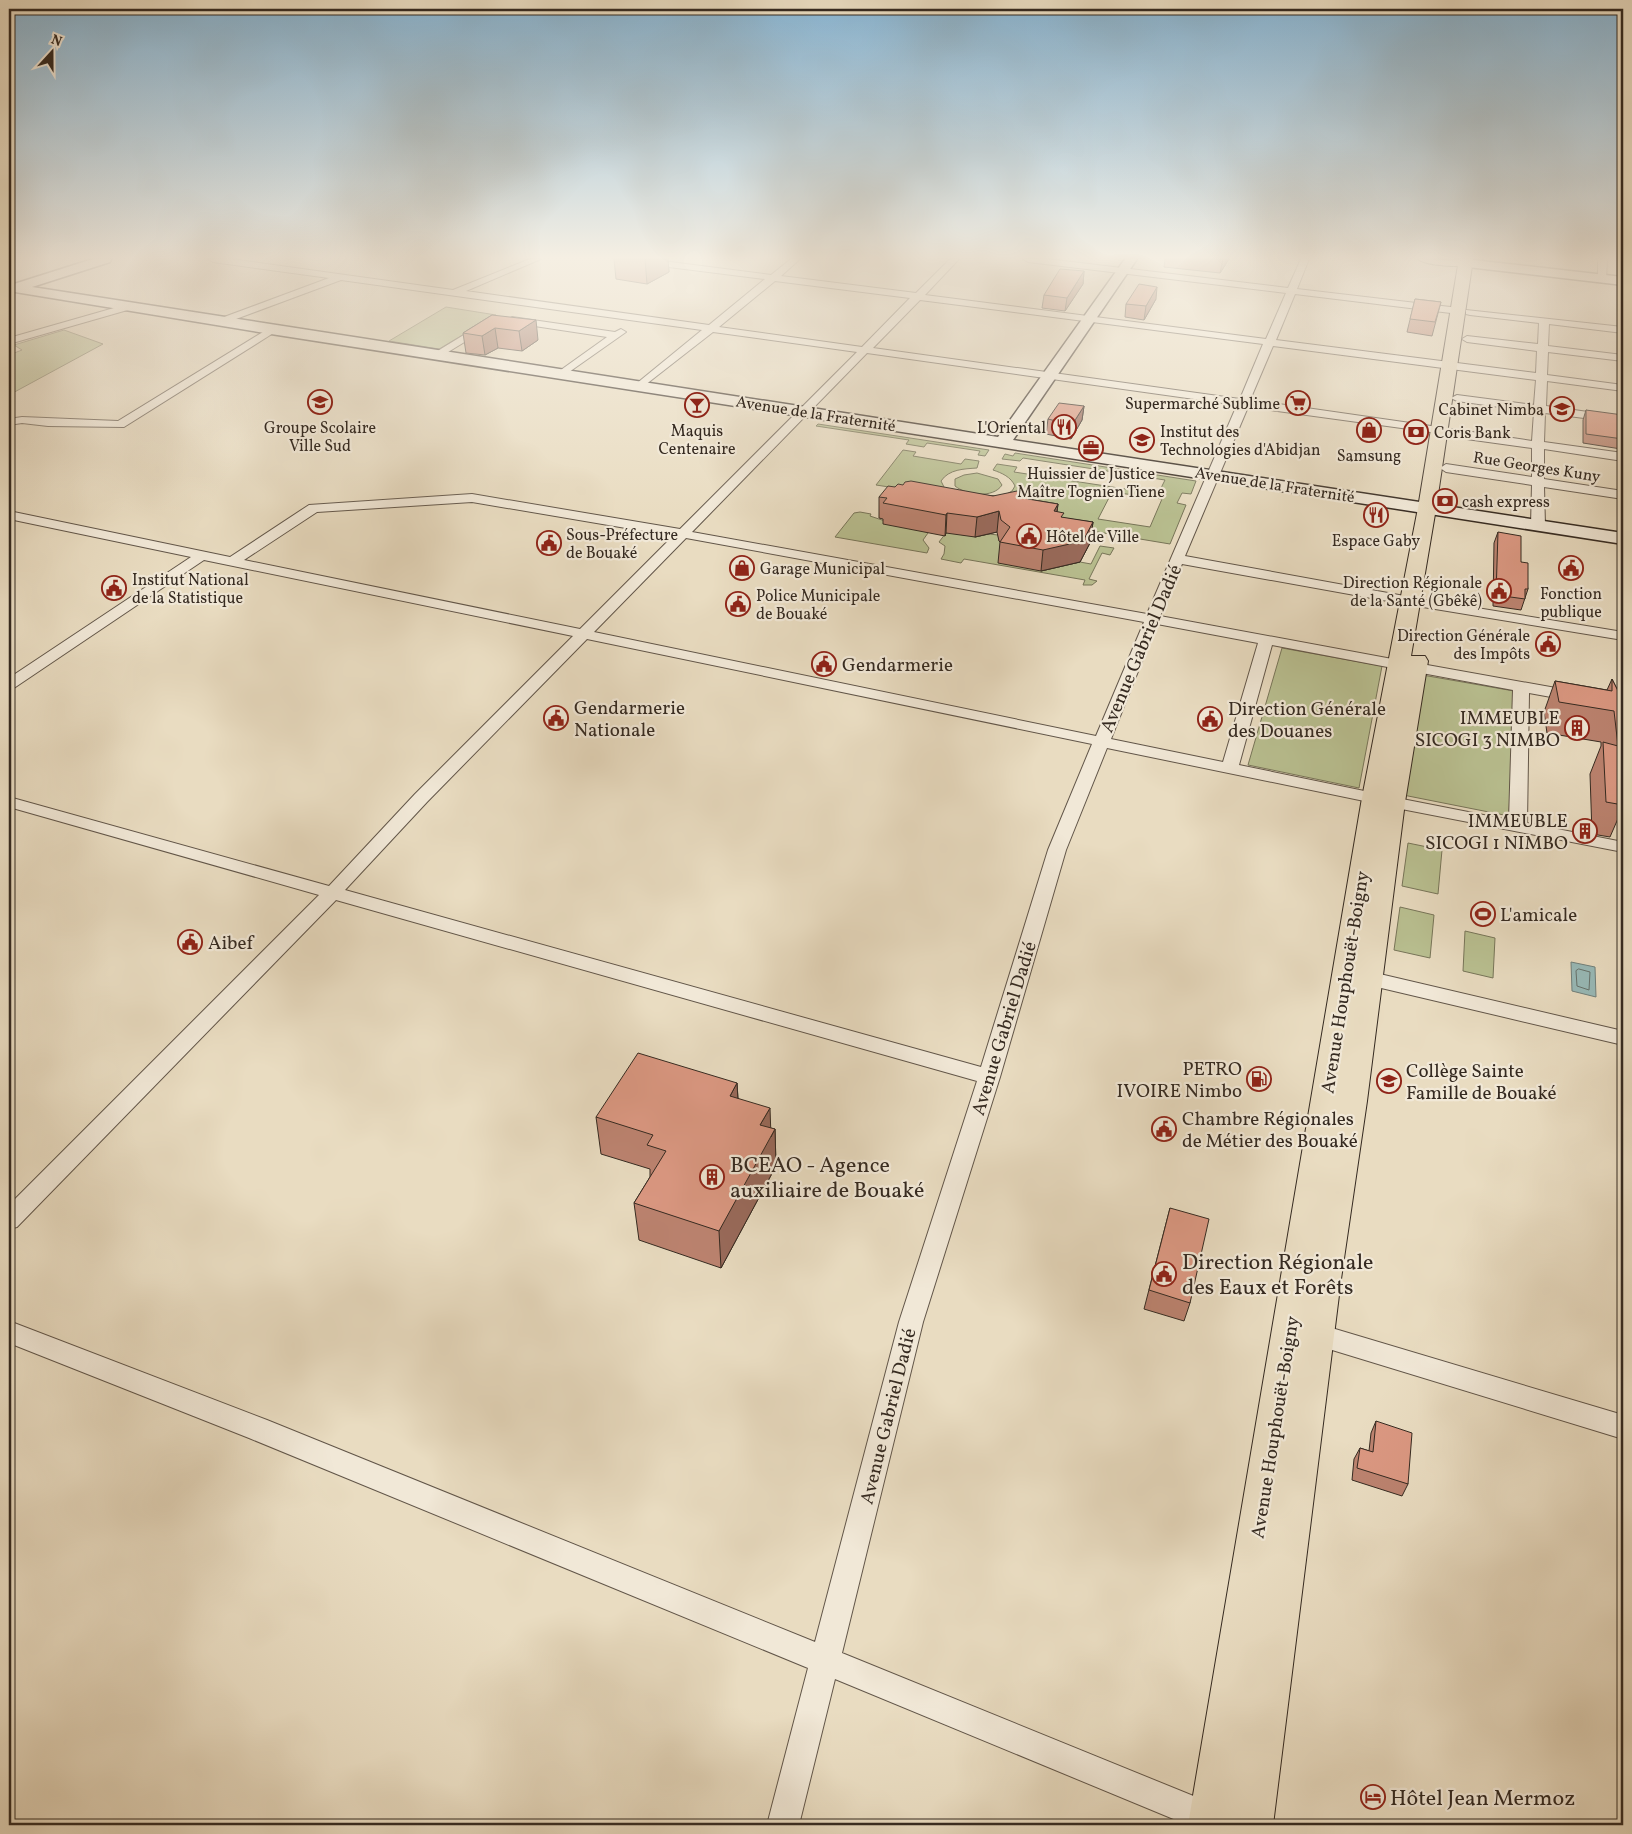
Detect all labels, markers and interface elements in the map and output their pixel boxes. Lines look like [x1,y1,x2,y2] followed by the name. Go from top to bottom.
[28,28,78,78] north arrow
[48,31,64,52] text: N
[307,389,333,415] school or university icon: Groupe Scolaire Ville Sud
[1285,390,1311,416] supermarket icon: Supermarché Sublime
[734,391,897,438] street label: Avenue de la Fraternité
[684,392,710,418] bar icon: Maquis Centenaire
[1125,394,1280,416] place label: Supermarché Sublime
[1549,396,1575,422] school or university icon: Cabinet Nimba
[1438,400,1544,422] place label: Cabinet Nimba
[1051,414,1077,440] restaurant icon: L'Oriental
[1356,417,1382,443] shop icon: Samsung
[264,418,376,458] place label: Groupe Scolaire Ville Sud
[977,418,1046,440] place label: L'Oriental
[1403,419,1429,445] bank icon: Coris Bank
[658,421,736,461] place label: Maquis Centenaire
[1160,422,1320,462] place label: Institut des Technologies d'Abidjan
[1434,423,1511,445] place label: Coris Bank
[1129,427,1155,453] school or university icon: Institut des Technologies d'Abidjan
[1078,435,1104,461] office icon: Huissier de Justice Maître Tognien Tiene
[1337,446,1401,468] place label: Samsung
[1472,447,1602,489] street label: Rue Georges Kuny
[1193,462,1356,509] street label: Avenue de la Fraternité
[1017,464,1165,504] place label: Huissier de Justice Maître Tognien Tiene
[1432,488,1458,514] bank icon: cash express
[1462,492,1550,514] place label: cash express
[1363,502,1389,528] restaurant icon: Espace Gaby
[1016,523,1042,549] public building icon: Hôtel de Ville
[566,525,678,565] place label: Sous-Préfecture de Bouaké
[1046,527,1139,549] place label: Hôtel de Ville
[536,530,562,556] public building icon: Sous-Préfecture de Bouaké
[1332,531,1421,553] place label: Espace Gaby
[729,555,755,581] shop icon: Garage Municipal
[1558,555,1584,581] public building icon: Fonction publique
[760,559,885,581] place label: Garage Municipal
[1095,561,1189,737] street label: Avenue Gabriel Dadié
[132,570,249,610] place label: Institut National de la Statistique
[1343,573,1482,613] place label: Direction Régionale de la Santé (Gbêkê)
[101,575,127,601] public building icon: Institut National de la Statistique
[1486,578,1512,604] public building icon: Direction Régionale de la Santé (Gbêkê)
[1540,584,1602,624] place label: Fonction publique
[756,586,880,626] place label: Police Municipale de Bouaké
[725,591,751,617] public building icon: Police Municipale de Bouaké
[1397,626,1530,666] place label: Direction Générale des Impôts
[1535,631,1561,657] public building icon: Direction Générale des Impôts
[811,651,837,677] public building icon: Gendarmerie
[842,653,953,679] place label: Gendarmerie
[574,696,685,744] place label: Gendarmerie Nationale
[1228,697,1386,745] place label: Direction Générale des Douanes
[543,705,569,731] public building icon: Gendarmerie Nationale
[1197,706,1223,732] public building icon: Direction Générale des Douanes
[1415,706,1560,754] place label: IMMEUBLE SICOGI 3 NIMBO
[1564,715,1590,741] building icon: IMMEUBLE SICOGI 3 NIMBO
[1425,809,1568,857] place label: IMMEUBLE SICOGI 1 NIMBO
[1572,818,1598,844] building icon: IMMEUBLE SICOGI 1 NIMBO
[1316,869,1376,1095] street label: Avenue Houphouët-Boigny
[1470,901,1496,927] sports icon: L'amicale
[1500,903,1577,929] place label: L'amicale
[177,929,203,955] public building icon: Aibef
[208,931,254,957] place label: Aibef
[966,938,1044,1119] street label: Avenue Gabriel Dadié
[1117,1057,1242,1105] place label: PETRO IVOIRE Nimbo
[1406,1059,1557,1107] place label: Collège Sainte Famille de Bouaké
[1246,1066,1272,1092] fuel station icon: PETRO IVOIRE Nimbo
[1376,1068,1402,1094] school or university icon: Collège Sainte Famille de Bouaké
[1182,1107,1358,1155] place label: Chambre Régionales de Métier des Bouaké
[1151,1116,1177,1142] public building icon: Chambre Régionales de Métier des Bouaké
[730,1151,924,1207] place label: BCEAO - Agence auxiliaire de Bouaké
[699,1164,725,1190] building icon: BCEAO - Agence auxiliaire de Bouaké
[1182,1248,1373,1304] place label: Direction Régionale des Eaux et Forêts
[1151,1261,1177,1287] public building icon: Direction Régionale des Eaux et Forêts
[1246,1314,1306,1540] street label: Avenue Houphouët-Boigny
[854,1326,923,1507] street label: Avenue Gabriel Dadié
[1360,1784,1386,1810] hotel icon: Hôtel Jean Mermoz
[1390,1784,1575,1815] place label: Hôtel Jean Mermoz

